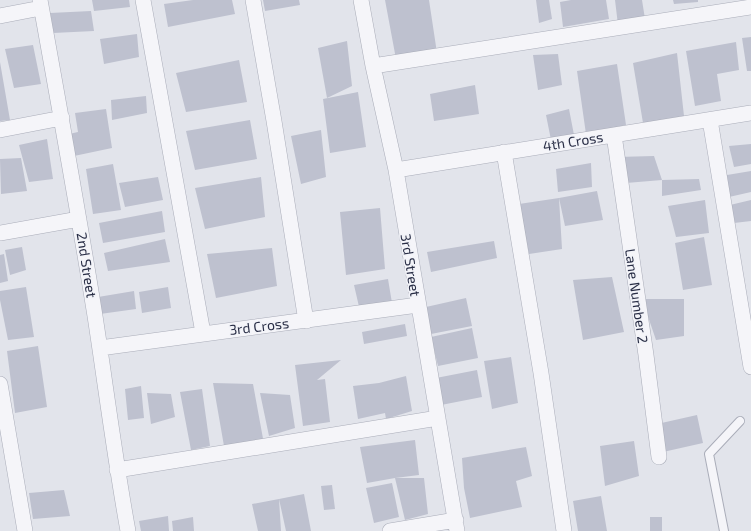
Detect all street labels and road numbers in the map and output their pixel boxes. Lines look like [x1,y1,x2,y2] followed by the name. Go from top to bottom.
[542,128,604,154] street label: 4th Cross
[73,231,101,299] street label: 2nd Street
[398,232,424,298] street label: 3rd Street
[622,247,652,345] street label: Lane Number 2
[228,314,290,338] street label: 3rd Cross

